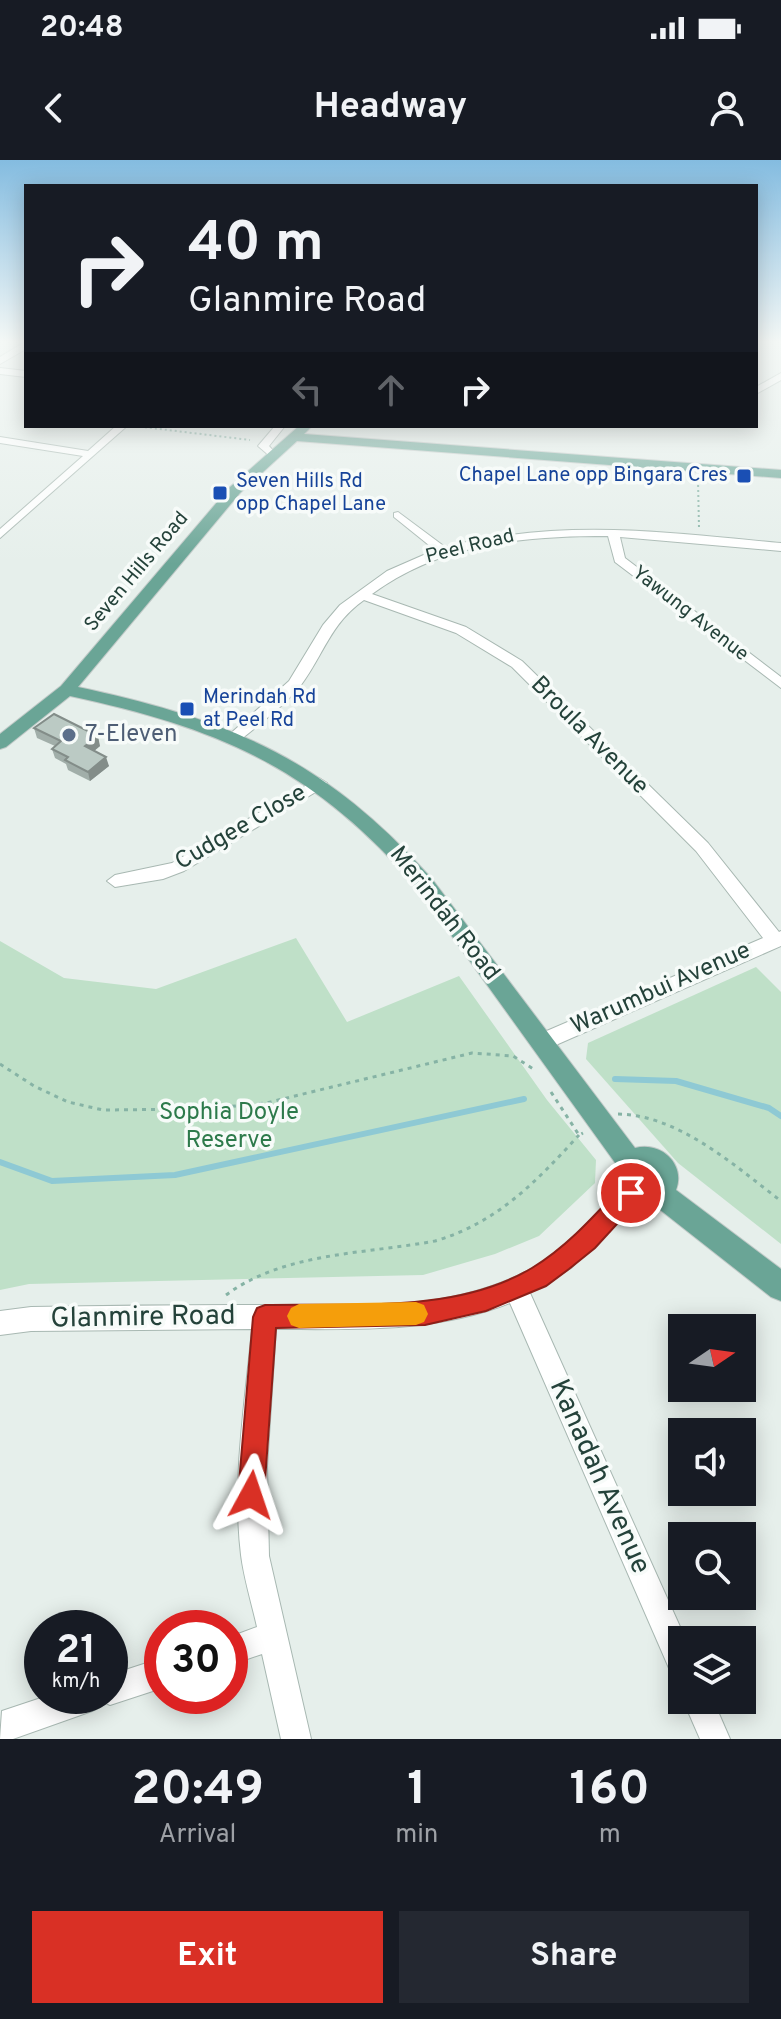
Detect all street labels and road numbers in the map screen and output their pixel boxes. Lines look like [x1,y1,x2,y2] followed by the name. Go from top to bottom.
[79,507,195,637] street label: Seven Hills Road
[423,523,517,571] street label: Peel Road
[626,560,754,668] street label: Yawung Avenue
[524,671,654,801] street label: Broula Avenue
[170,778,312,878] street label: Cudgee Close
[382,841,506,987] street label: Merindah Road
[566,936,756,1042] street label: Warumbui Avenue
[50,1298,236,1338] street label: Glanmire Road
[540,1374,658,1580] street label: Kanadah Avenue

